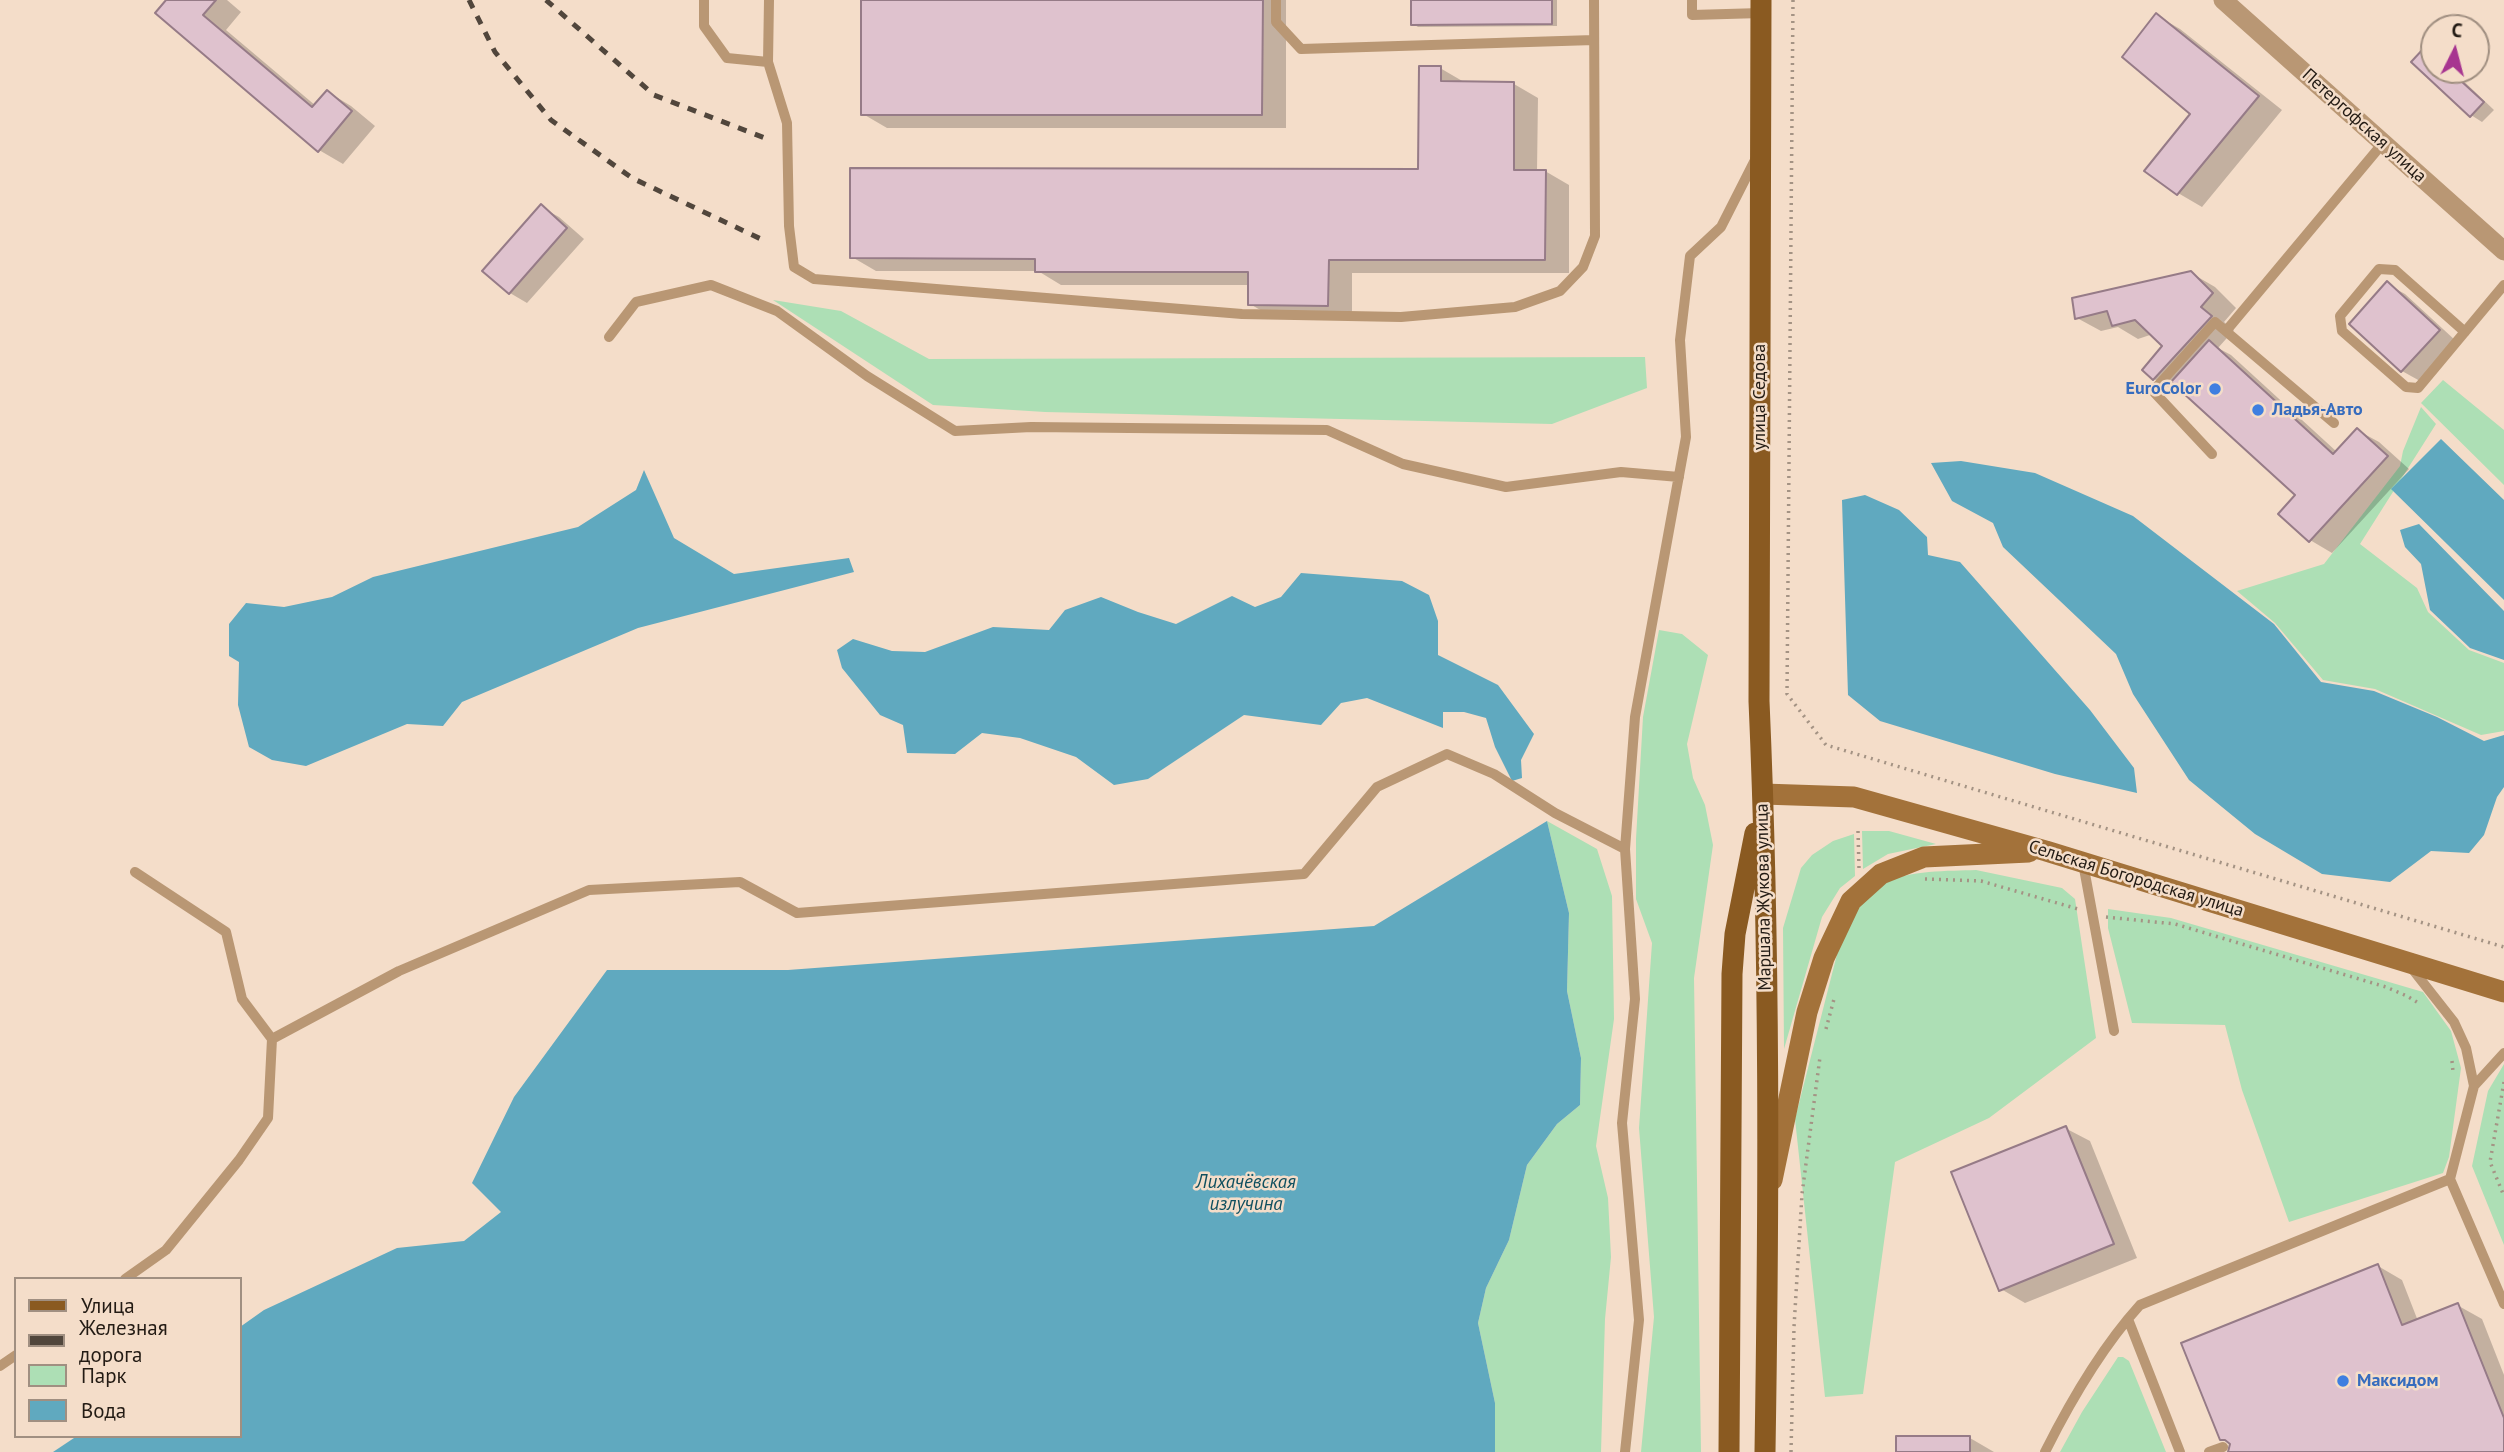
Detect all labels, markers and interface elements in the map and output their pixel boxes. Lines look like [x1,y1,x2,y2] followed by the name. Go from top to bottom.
[2420,14,2490,84] north arrow
[2450,18,2464,43] text: С
[2297,65,2431,187] street label: Петергофская улица
[1749,344,1771,450] street label: улица Седова
[2126,378,2201,400] place label: EuroColor
[2207,381,2223,397] marker: EuroColor
[2272,399,2363,421] place label: Ладья-Авто
[2250,402,2266,418] marker: Ладья-Авто
[1752,803,1776,991] street label: Маршала Жукова улица
[2026,836,2246,922] street label: Сельская Богородская улица
[1196,1172,1296,1216] water label: Лихачёвская излучина
[14,1277,242,1438] legend
[81,1292,135,1319] text: Улица
[79,1314,168,1368] text: Железная дорога
[81,1362,127,1389] text: Парк
[2357,1370,2438,1392] place label: Максидом
[2335,1373,2351,1389] marker: Максидом
[81,1397,126,1424] text: Вода

